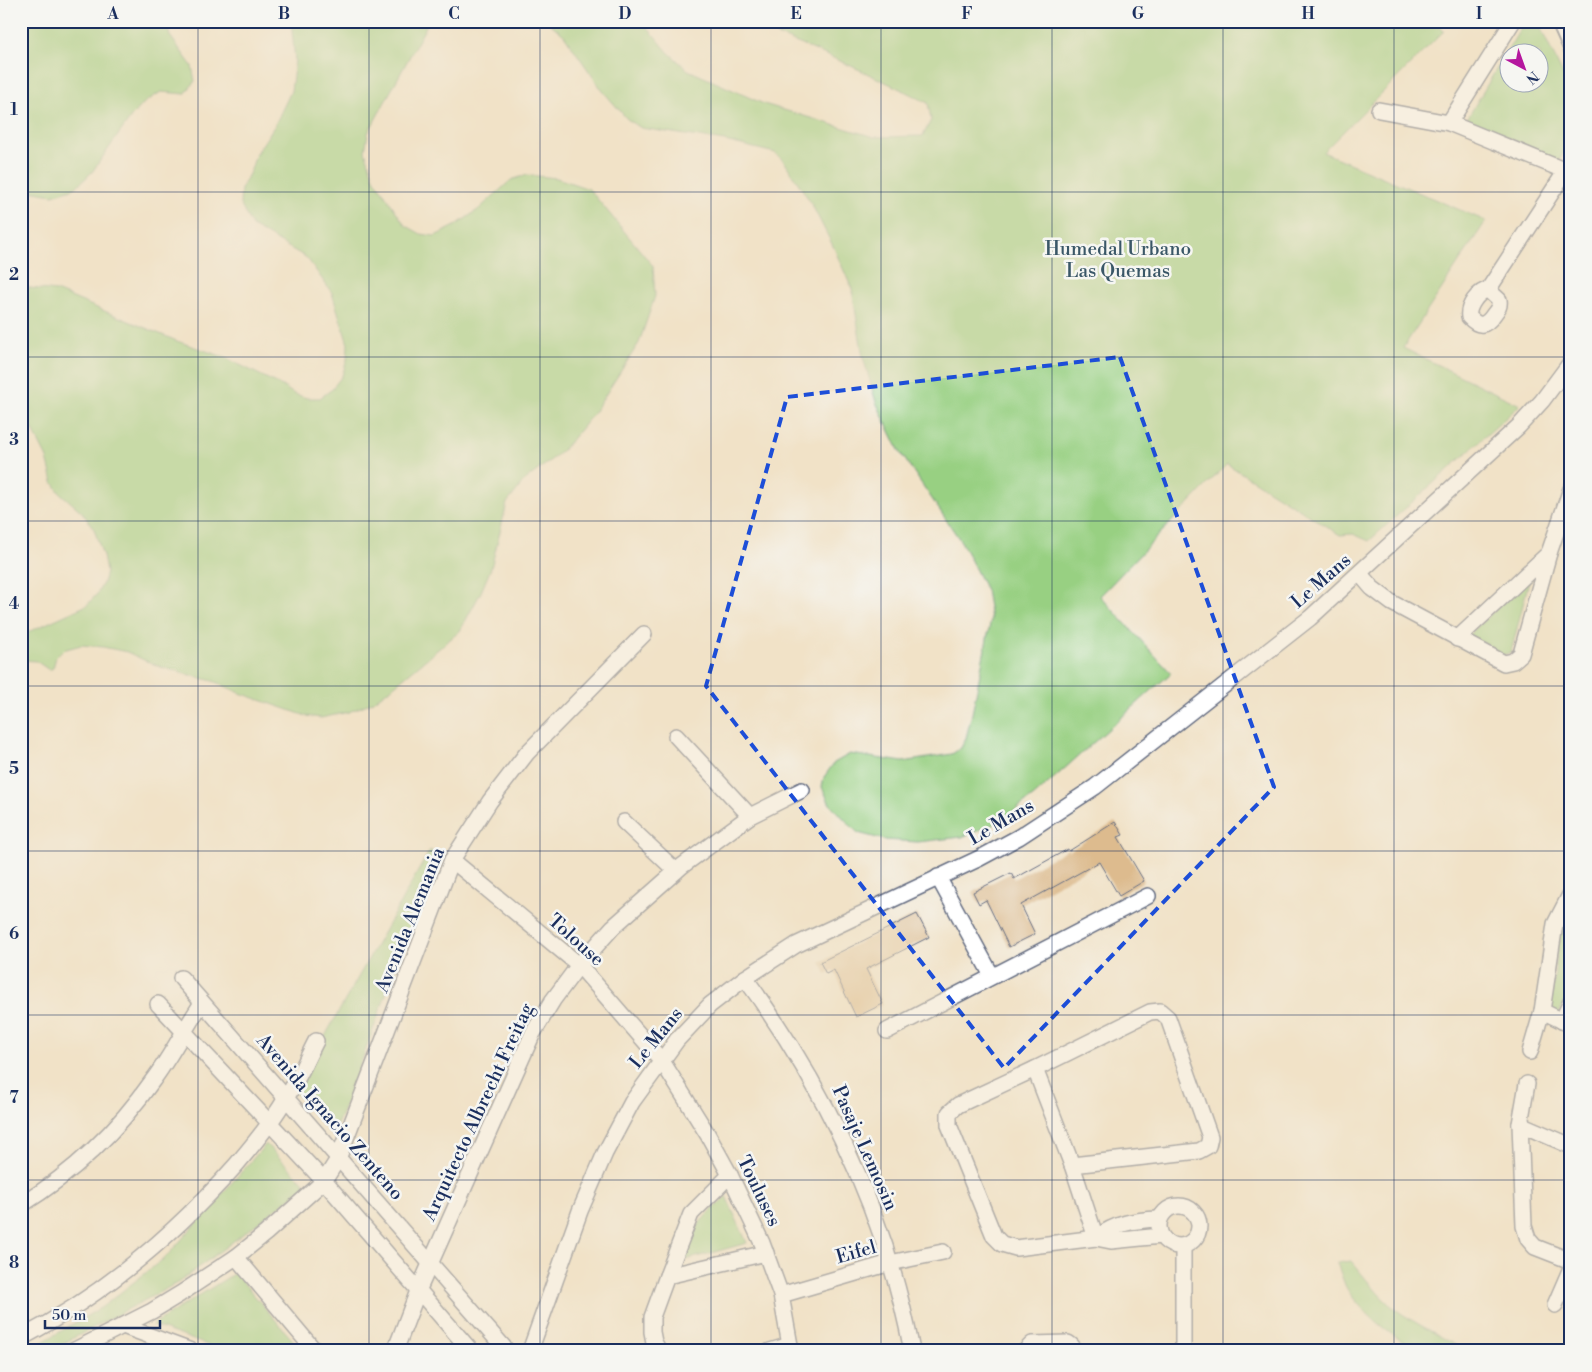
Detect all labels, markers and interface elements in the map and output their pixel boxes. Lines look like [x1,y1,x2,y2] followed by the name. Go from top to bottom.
[106,4,119,24] text: A
[278,4,290,24] text: B
[448,4,460,24] text: C
[619,4,632,24] text: D
[790,4,802,24] text: E
[961,4,973,24] text: F
[1132,4,1145,24] text: G
[1301,4,1315,24] text: H
[1476,4,1482,24] text: I
[1500,42,1550,92] north arrow
[1522,67,1542,87] text: N
[10,100,18,120] text: 1
[1045,237,1191,283] park label: Humedal Urbano Las Quemas
[9,265,19,285] text: 2
[9,430,19,450] text: 3
[1286,548,1356,614] street label: Le Mans
[9,594,20,614] text: 4
[9,759,19,779] text: 5
[964,794,1038,850] street label: Le Mans
[370,844,450,997] street label: Avenida Alemania
[543,909,609,971] street label: Tolouse
[9,924,19,944] text: 6
[417,999,539,1226] street label: Arquitecto Albrecht Freitag
[624,1002,688,1074] street label: Le Mans
[251,1028,409,1205] street label: Avenida Ignacio Zenteno
[827,1082,903,1214] street label: Pasaje Lemosin
[9,1088,19,1108] text: 7
[732,1152,786,1230] street label: Touluses
[833,1235,879,1269] street label: Eifel
[9,1253,19,1273] text: 8
[45,1297,160,1329] scale bar
[52,1306,86,1325] text: 50 m

